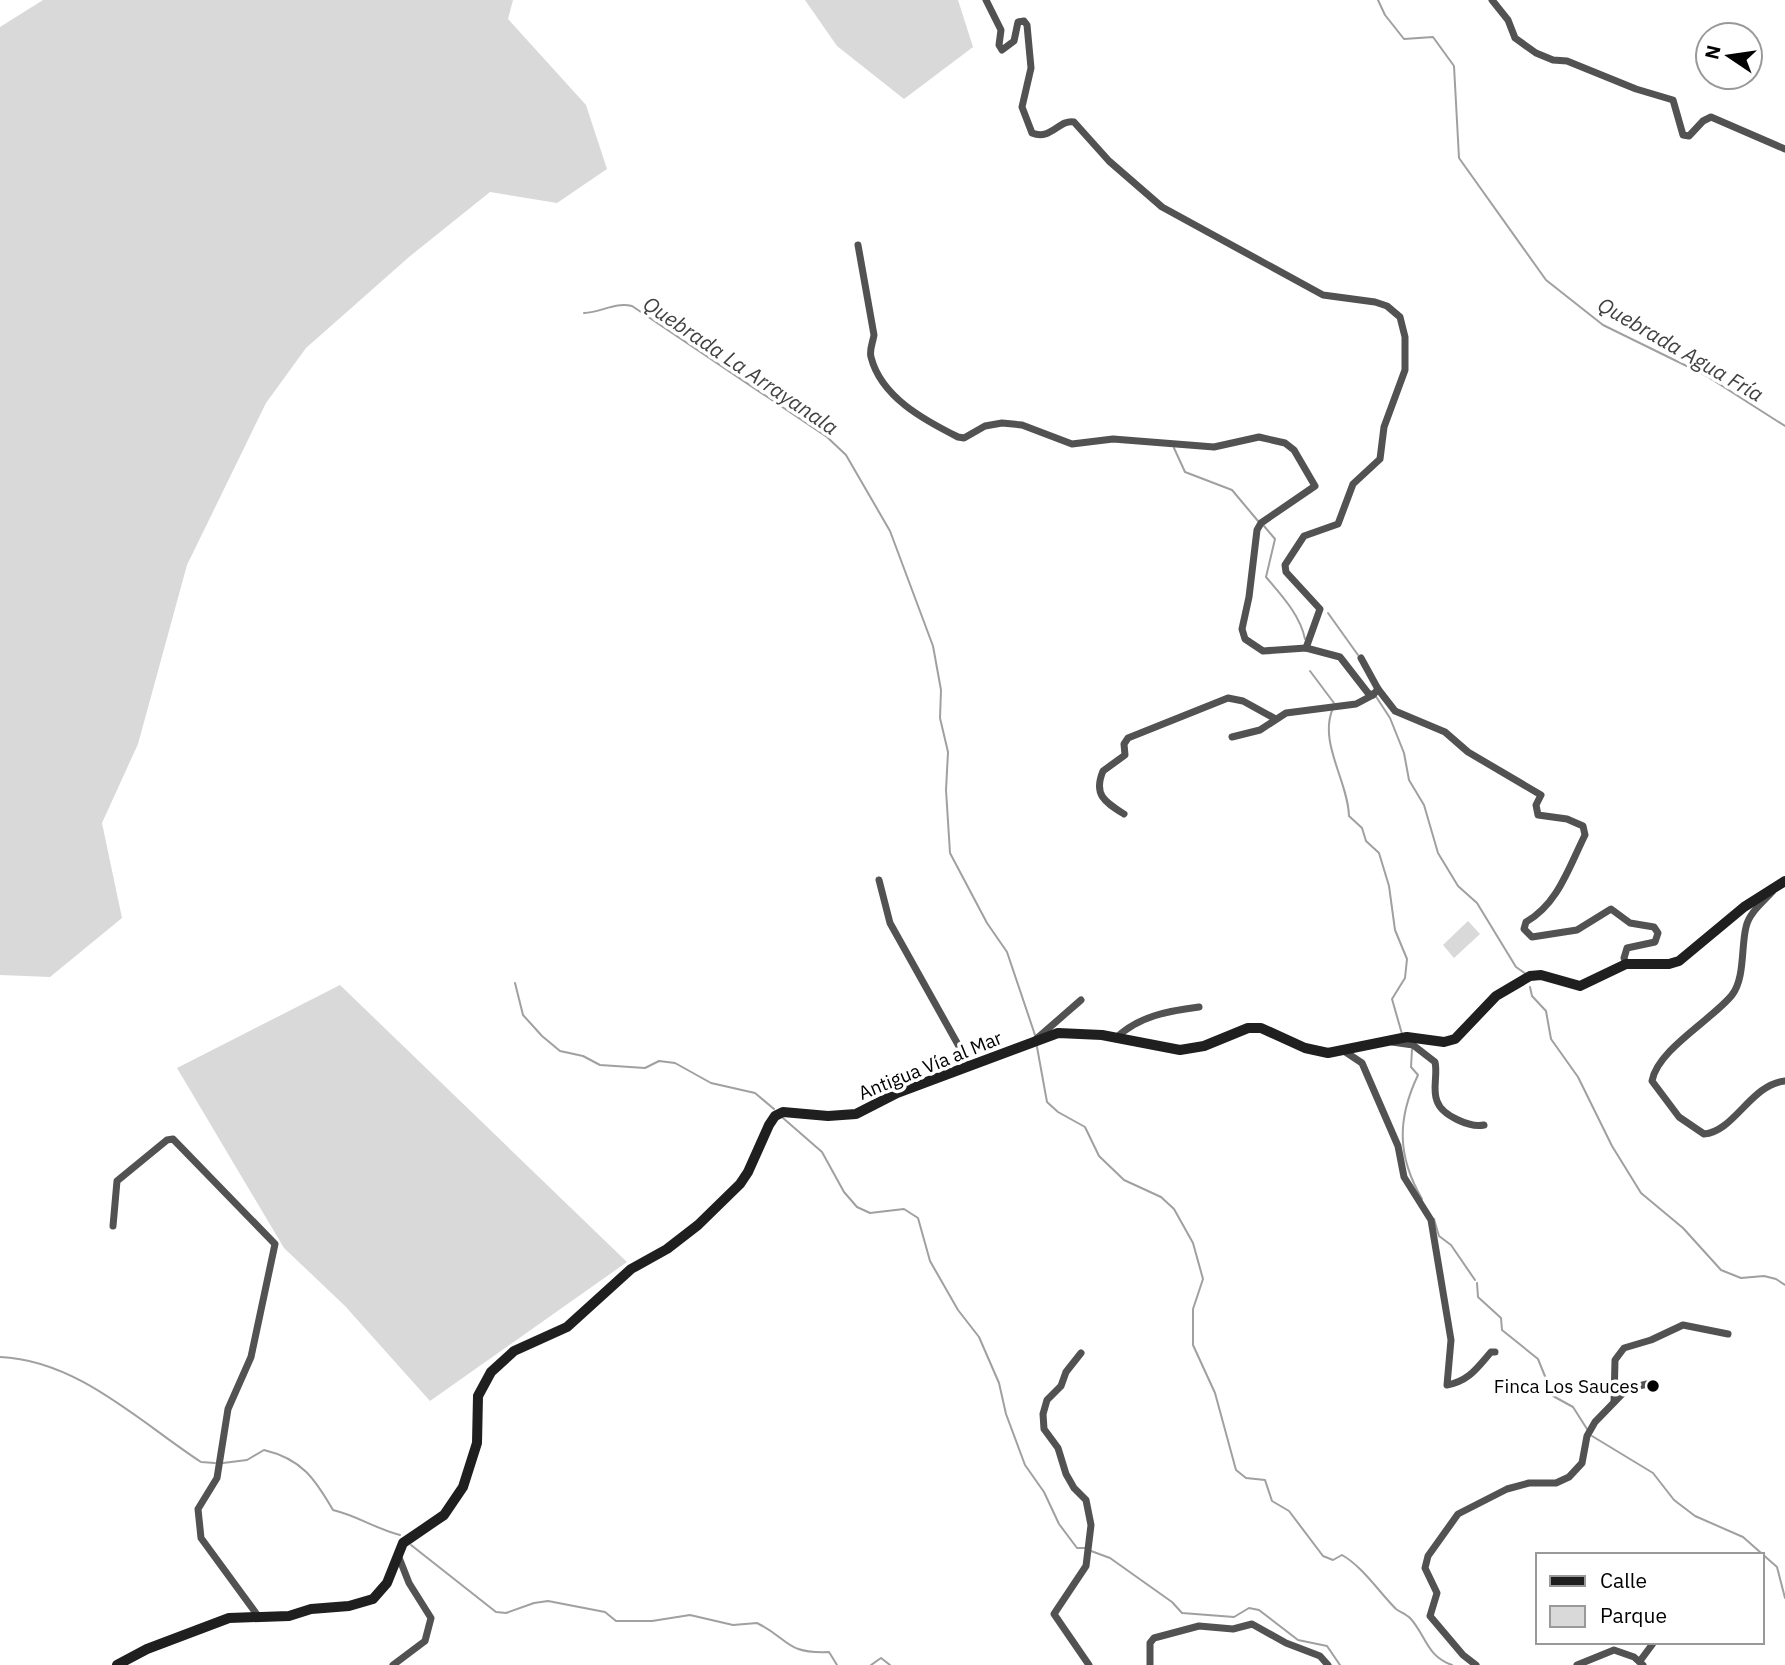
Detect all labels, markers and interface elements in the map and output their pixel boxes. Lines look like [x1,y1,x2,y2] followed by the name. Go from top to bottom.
[1694,21,1764,91] north arrow
[1699,43,1726,62] text: N
[638,289,844,441] water label: Quebrada La Arrayanala
[1593,290,1769,408] water label: Quebrada Agua Fría
[855,1025,1005,1105] street label: Antigua Vía al Mar
[1494,1374,1639,1398] place label: Finca Los Sauces
[1645,1378,1661,1394] marker: Finca Los Sauces
[1536,1553,1764,1644] legend
[1600,1566,1647,1594] text: Calle
[1600,1601,1667,1629] text: Parque

